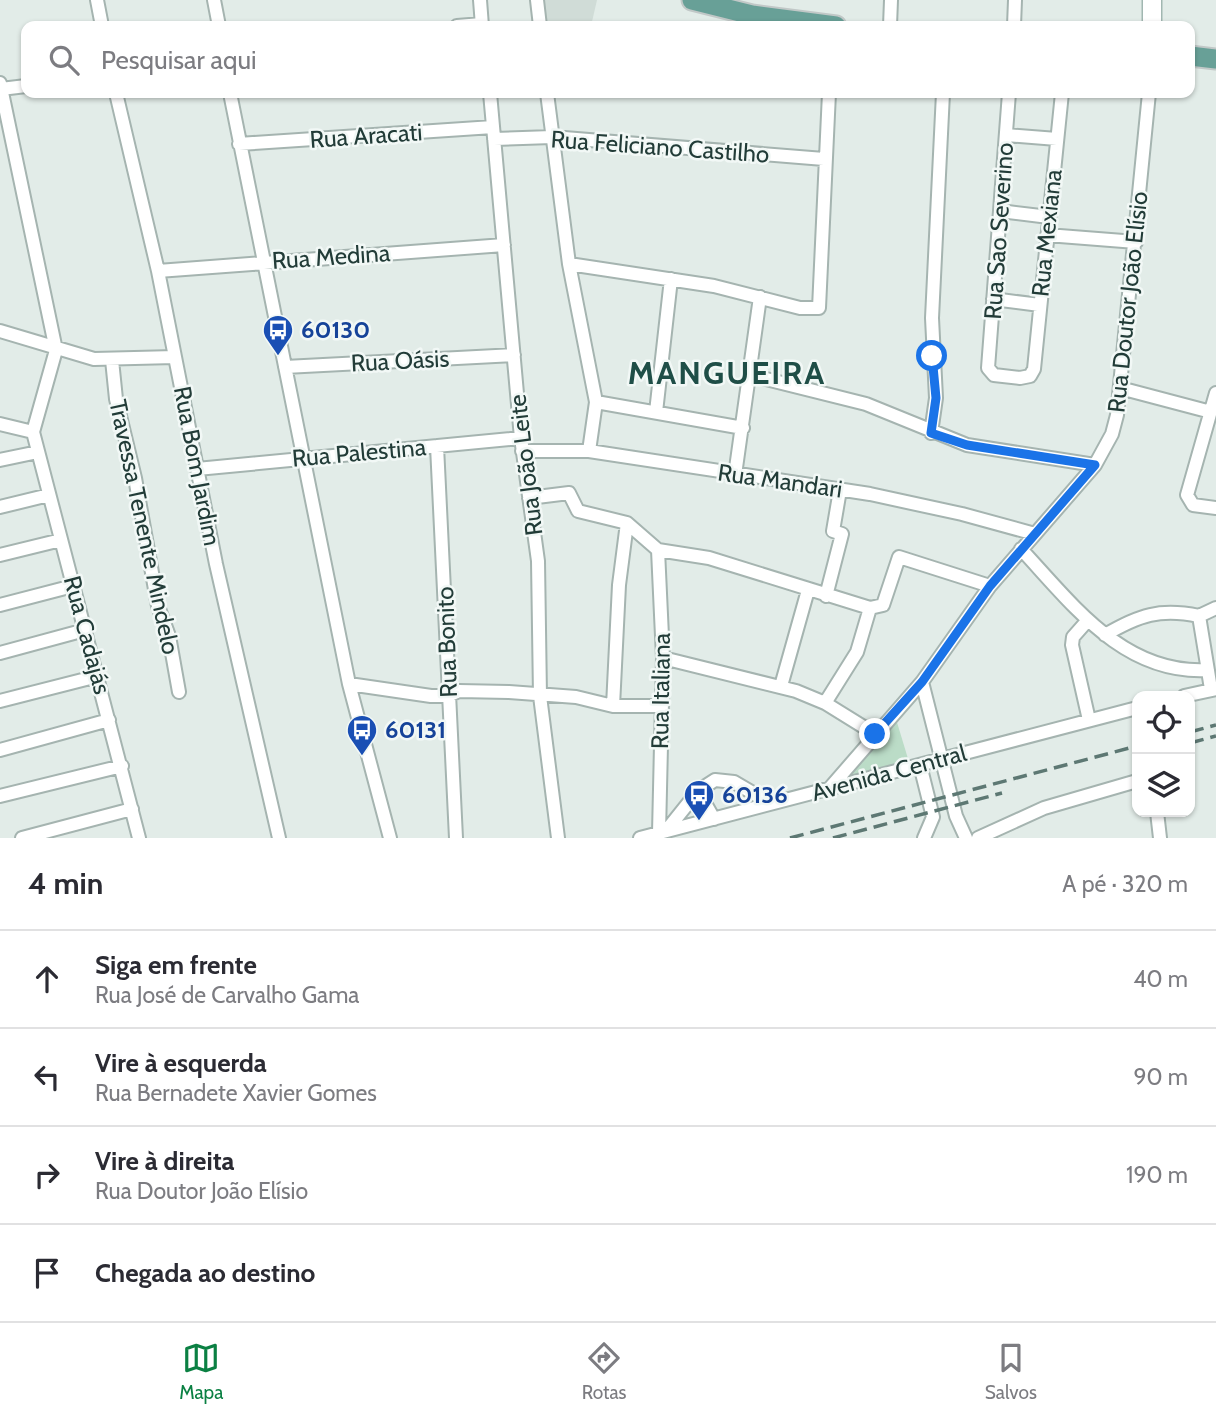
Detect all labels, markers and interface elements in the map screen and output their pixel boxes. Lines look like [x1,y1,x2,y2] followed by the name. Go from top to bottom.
[21,21,1195,98] search box
[45,41,83,79] icon: search
[101,44,257,76] text: Pesquisar aqui
[309,117,423,154] street label: Rua Aracati
[550,124,770,169] street label: Rua Feliciano Castilho
[978,142,1019,320] street label: Rua Sao Severino
[1025,167,1068,298] street label: Rua Mexiana
[1101,190,1154,414] street label: Rua Doutor João Elísio
[271,238,392,275] street label: Rua Medina
[261,313,295,357] bus stop icon: 60130
[301,315,370,344] place label: 60130
[916,340,947,371] route start
[350,343,450,378] street label: Rua Oásis
[628,353,826,392] district label: MANGUEIRA
[168,384,227,548] street label: Rua Bom Jardim
[502,393,549,537] street label: Rua João Leite
[103,397,186,657] street label: Travessa Tenente Mindelo
[291,432,428,473] street label: Rua Palestina
[716,457,844,504] street label: Rua Mandari
[58,572,117,697] street label: Rua Cadajás
[430,586,463,698] street label: Rua Bonito
[645,632,676,749] street label: Rua Italiana
[1132,691,1195,817] map controls
[1132,691,1195,754] button: locate
[345,713,379,757] bus stop icon: 60131
[385,715,446,744] place label: 60131
[859,718,890,749] route end
[808,738,970,807] street label: Avenida Central
[1132,754,1195,817] button: layers
[682,778,716,822] bus stop icon: 60136
[722,780,788,809] place label: 60136
[28,865,103,902] text: 4 min
[1062,870,1188,898] text: A pé · 320 m
[95,949,257,981] text: Siga em frente
[28,960,66,998] icon: ahead
[1133,965,1188,993] text: 40 m
[95,981,359,1009] text: Rua José de Carvalho Gama
[95,1047,267,1079] text: Vire à esquerda
[28,1058,66,1096] icon: left
[1134,1063,1188,1091] text: 90 m
[95,1079,377,1107] text: Rua Bernadete Xavier Gomes
[95,1145,235,1177] text: Vire à direita
[28,1156,66,1194] icon: right
[1126,1161,1188,1189] text: 190 m
[95,1177,308,1205] text: Rua Doutor João Elísio
[28,1254,66,1292] icon: arrive
[95,1257,315,1289] text: Chegada ao destino
[179,1339,223,1404] tab: Mapa
[582,1339,626,1404] tab: Rotas
[985,1339,1037,1404] tab: Salvos

